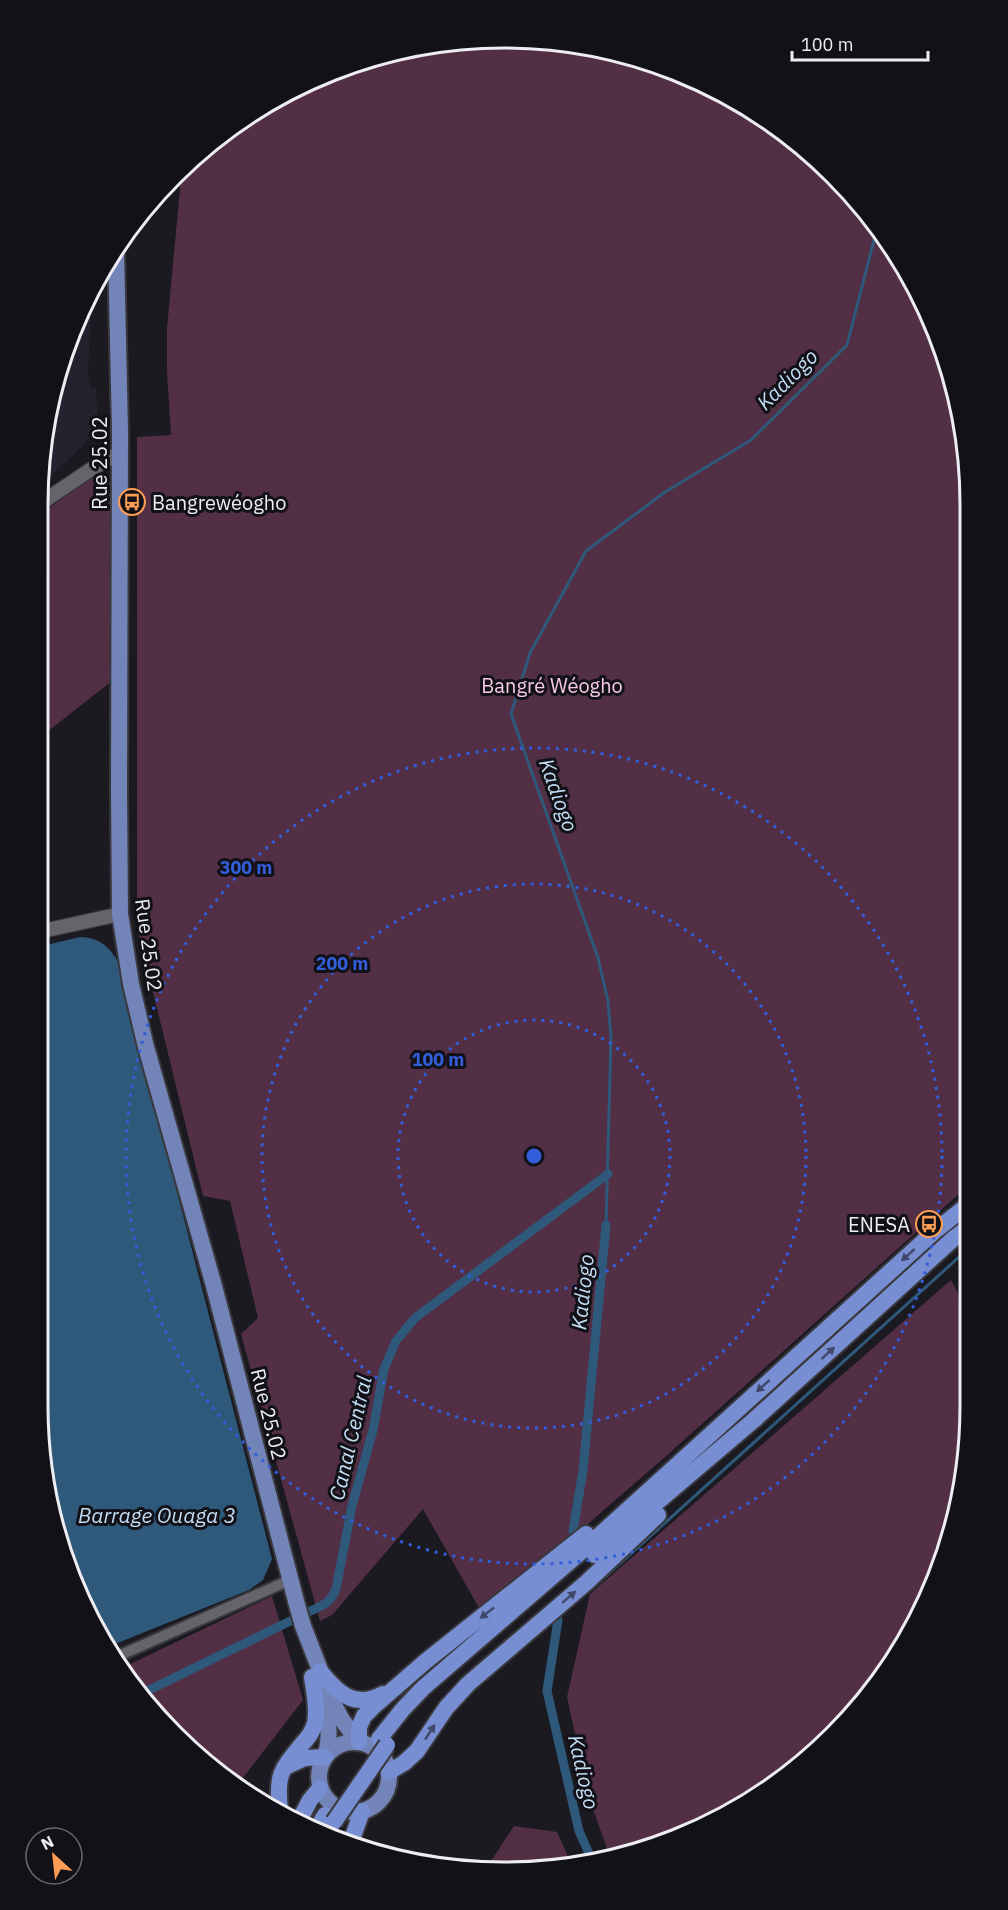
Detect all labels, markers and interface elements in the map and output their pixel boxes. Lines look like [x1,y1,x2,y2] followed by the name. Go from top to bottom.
[792,24,928,62] scale bar
[801,33,853,56] text: 100 m
[750,342,824,416] water label: Kadiogo
[86,416,113,510] street label: Rue 25.02
[117,487,147,517] bus stop icon: Bangrewéogho
[152,489,286,516] place label: Bangrewéogho
[481,672,623,699] park label: Bangré Wéogho
[533,755,585,835] water label: Kadiogo
[220,856,272,879] text: 300 m
[129,897,169,993] street label: Rue 25.02
[316,952,368,975] text: 200 m
[412,1048,464,1071] text: 100 m
[524,1146,544,1166] centre of rings
[914,1209,944,1239] bus stop icon: ENESA
[848,1211,910,1238] place label: ENESA
[901,1248,916,1262] one-way arrow
[564,1253,600,1331] water label: Kadiogo
[820,1347,835,1360] one-way arrow
[245,1365,293,1463] street label: Rue 25.02
[322,1373,378,1503] water label: Canal Central
[756,1379,771,1393] one-way arrow
[78,1501,236,1529] water label: Barrage Ouaga 3
[561,1591,576,1604] one-way arrow
[480,1606,495,1618] one-way arrow
[424,1724,435,1740] one-way arrow
[562,1732,606,1812] water label: Kadiogo
[24,1826,84,1886] north arrow
[37,1831,57,1854] text: N

